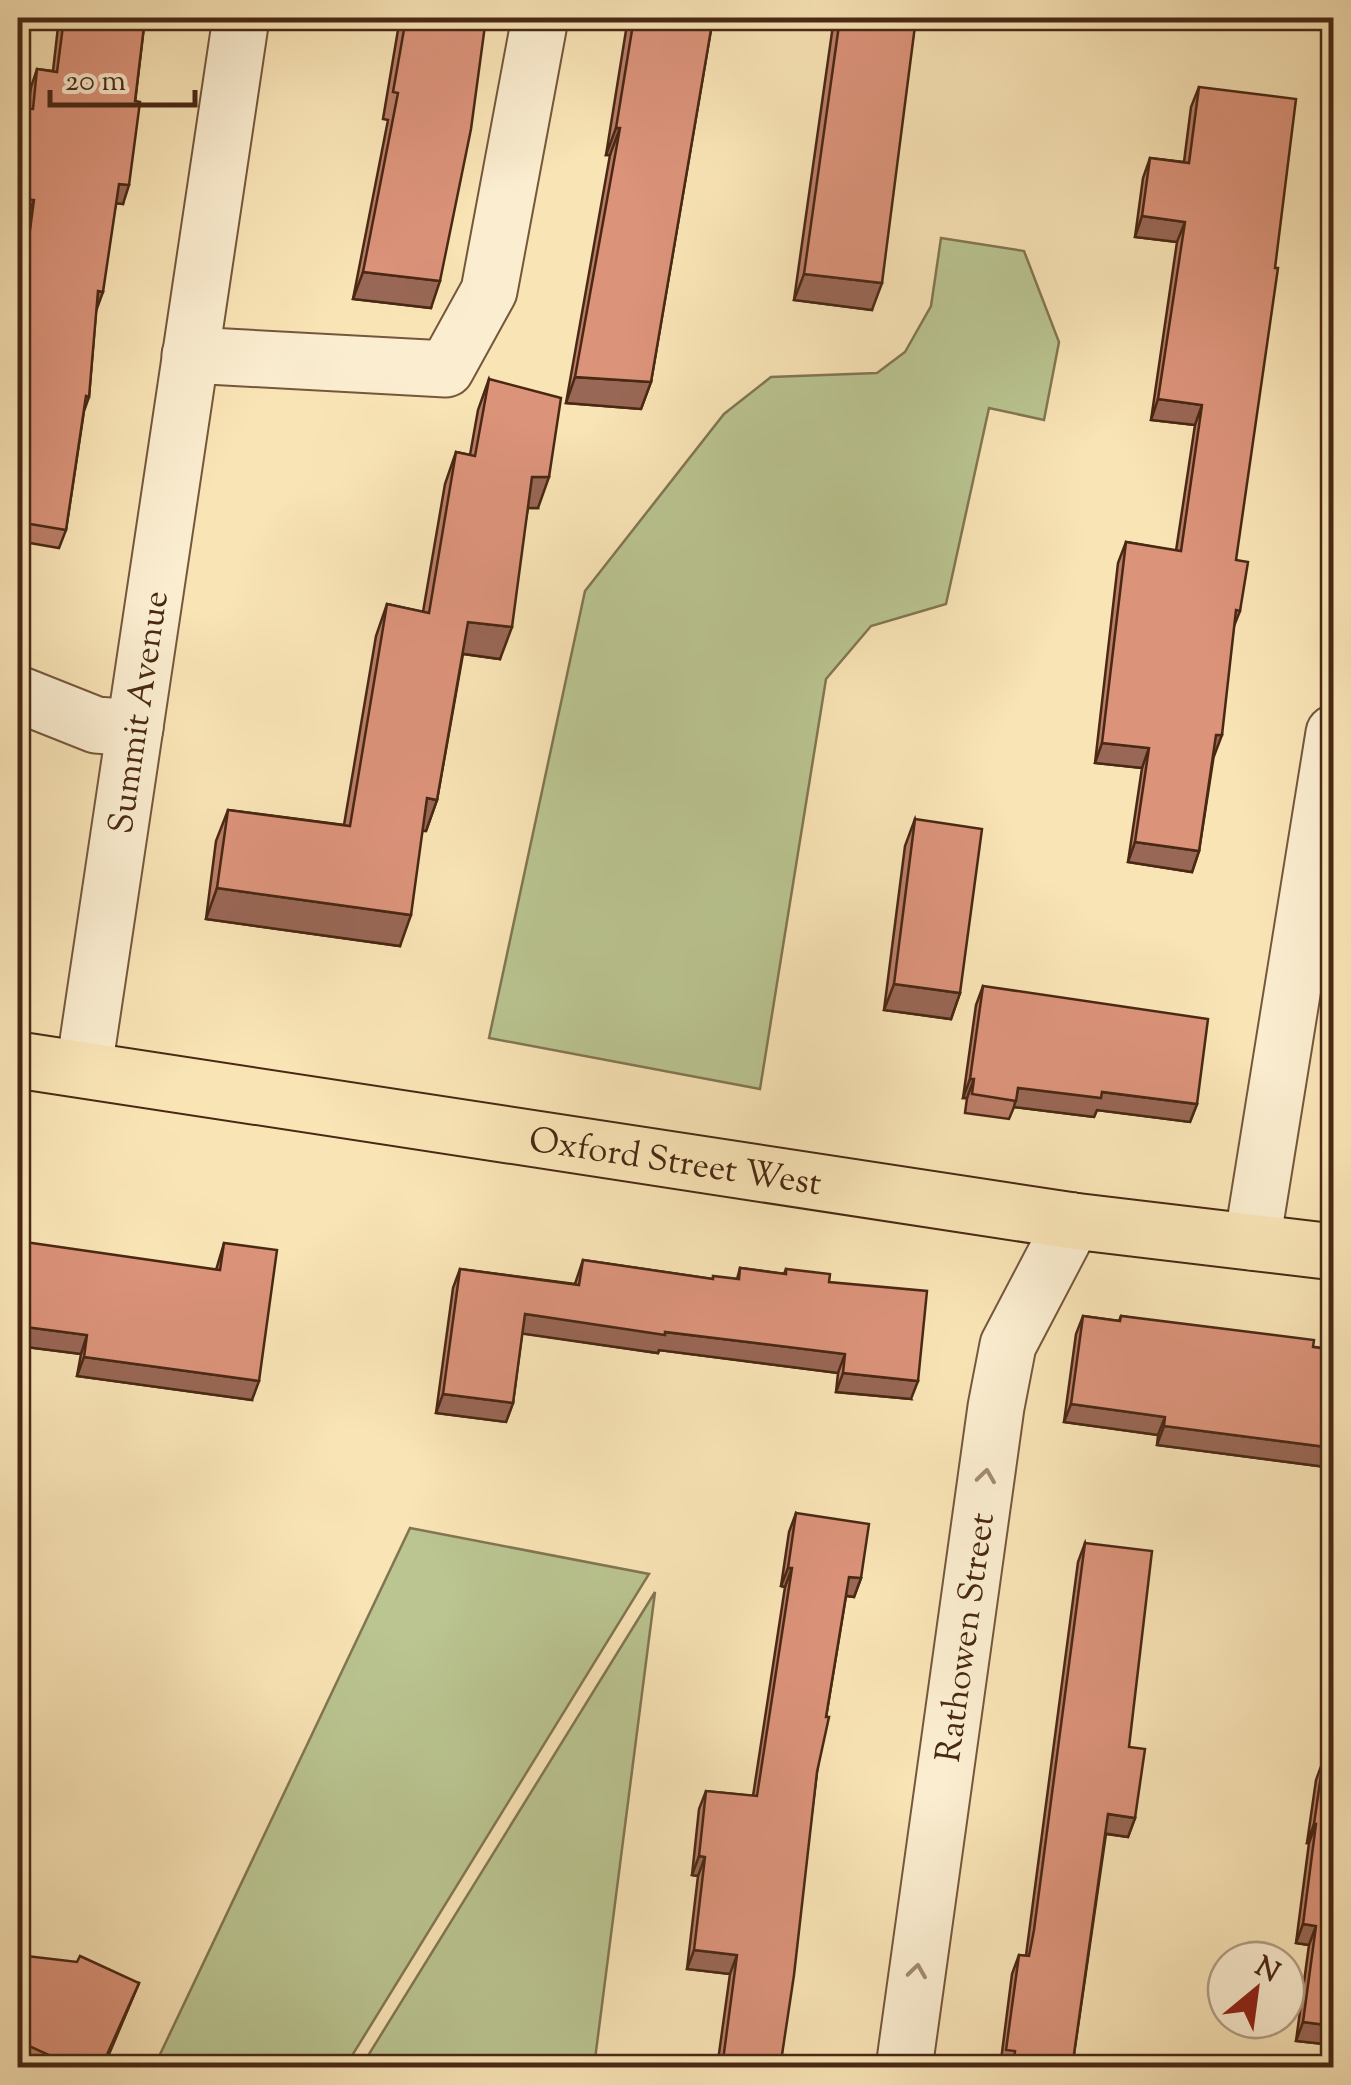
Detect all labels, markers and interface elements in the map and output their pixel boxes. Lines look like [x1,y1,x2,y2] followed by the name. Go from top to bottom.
[50,45,195,107] scale bar
[65,61,126,104] text: 20 m
[97,587,184,837] street label: Summit Avenue
[525,1116,825,1211] street label: Oxford Street West
[975,1467,996,1484] one-way arrow
[925,1510,1010,1766] street label: Rathowen Street
[1206,1940,1306,2040] north arrow
[1247,1948,1286,1994] text: N
[906,1963,927,1979] one-way arrow

